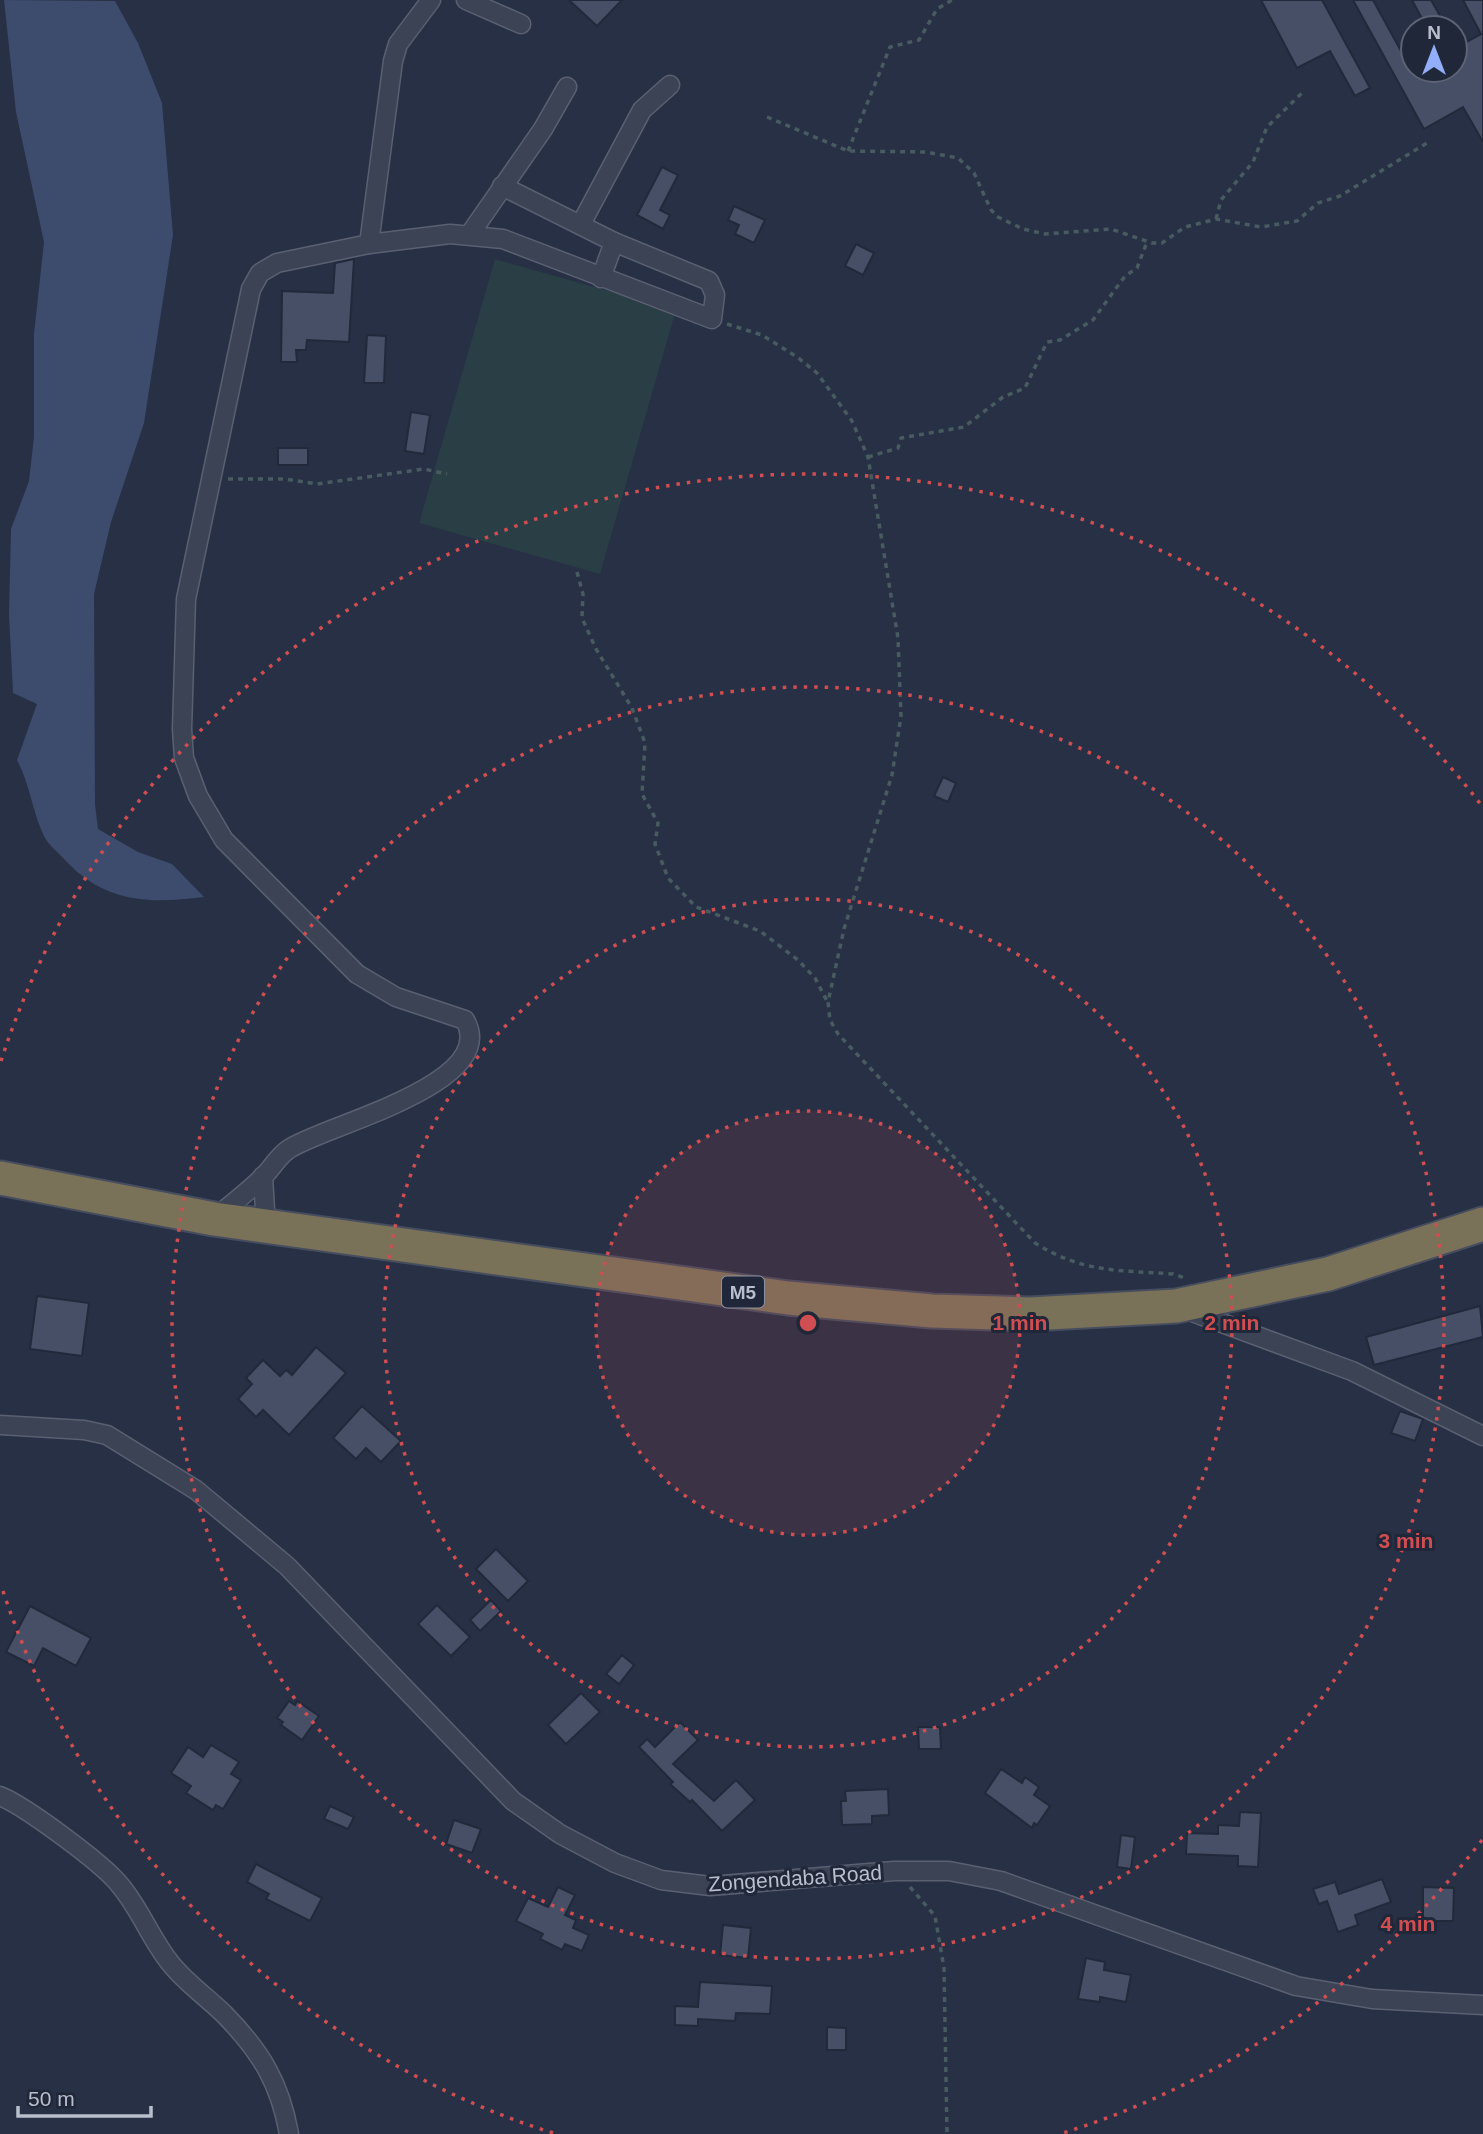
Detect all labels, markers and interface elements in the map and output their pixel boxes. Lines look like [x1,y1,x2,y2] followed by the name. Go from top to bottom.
[1399,14,1469,84] north arrow
[1427,22,1441,43] text: N
[722,1276,764,1308] road number: M5
[796,1311,820,1335] centre of rings
[993,1311,1047,1334] text: 1 min
[1205,1311,1259,1334] text: 2 min
[1379,1529,1433,1552] text: 3 min
[707,1860,883,1896] street label: Zongendaba Road
[1381,1912,1435,1935] text: 4 min
[18,2074,150,2118] scale bar
[28,2087,75,2110] text: 50 m

